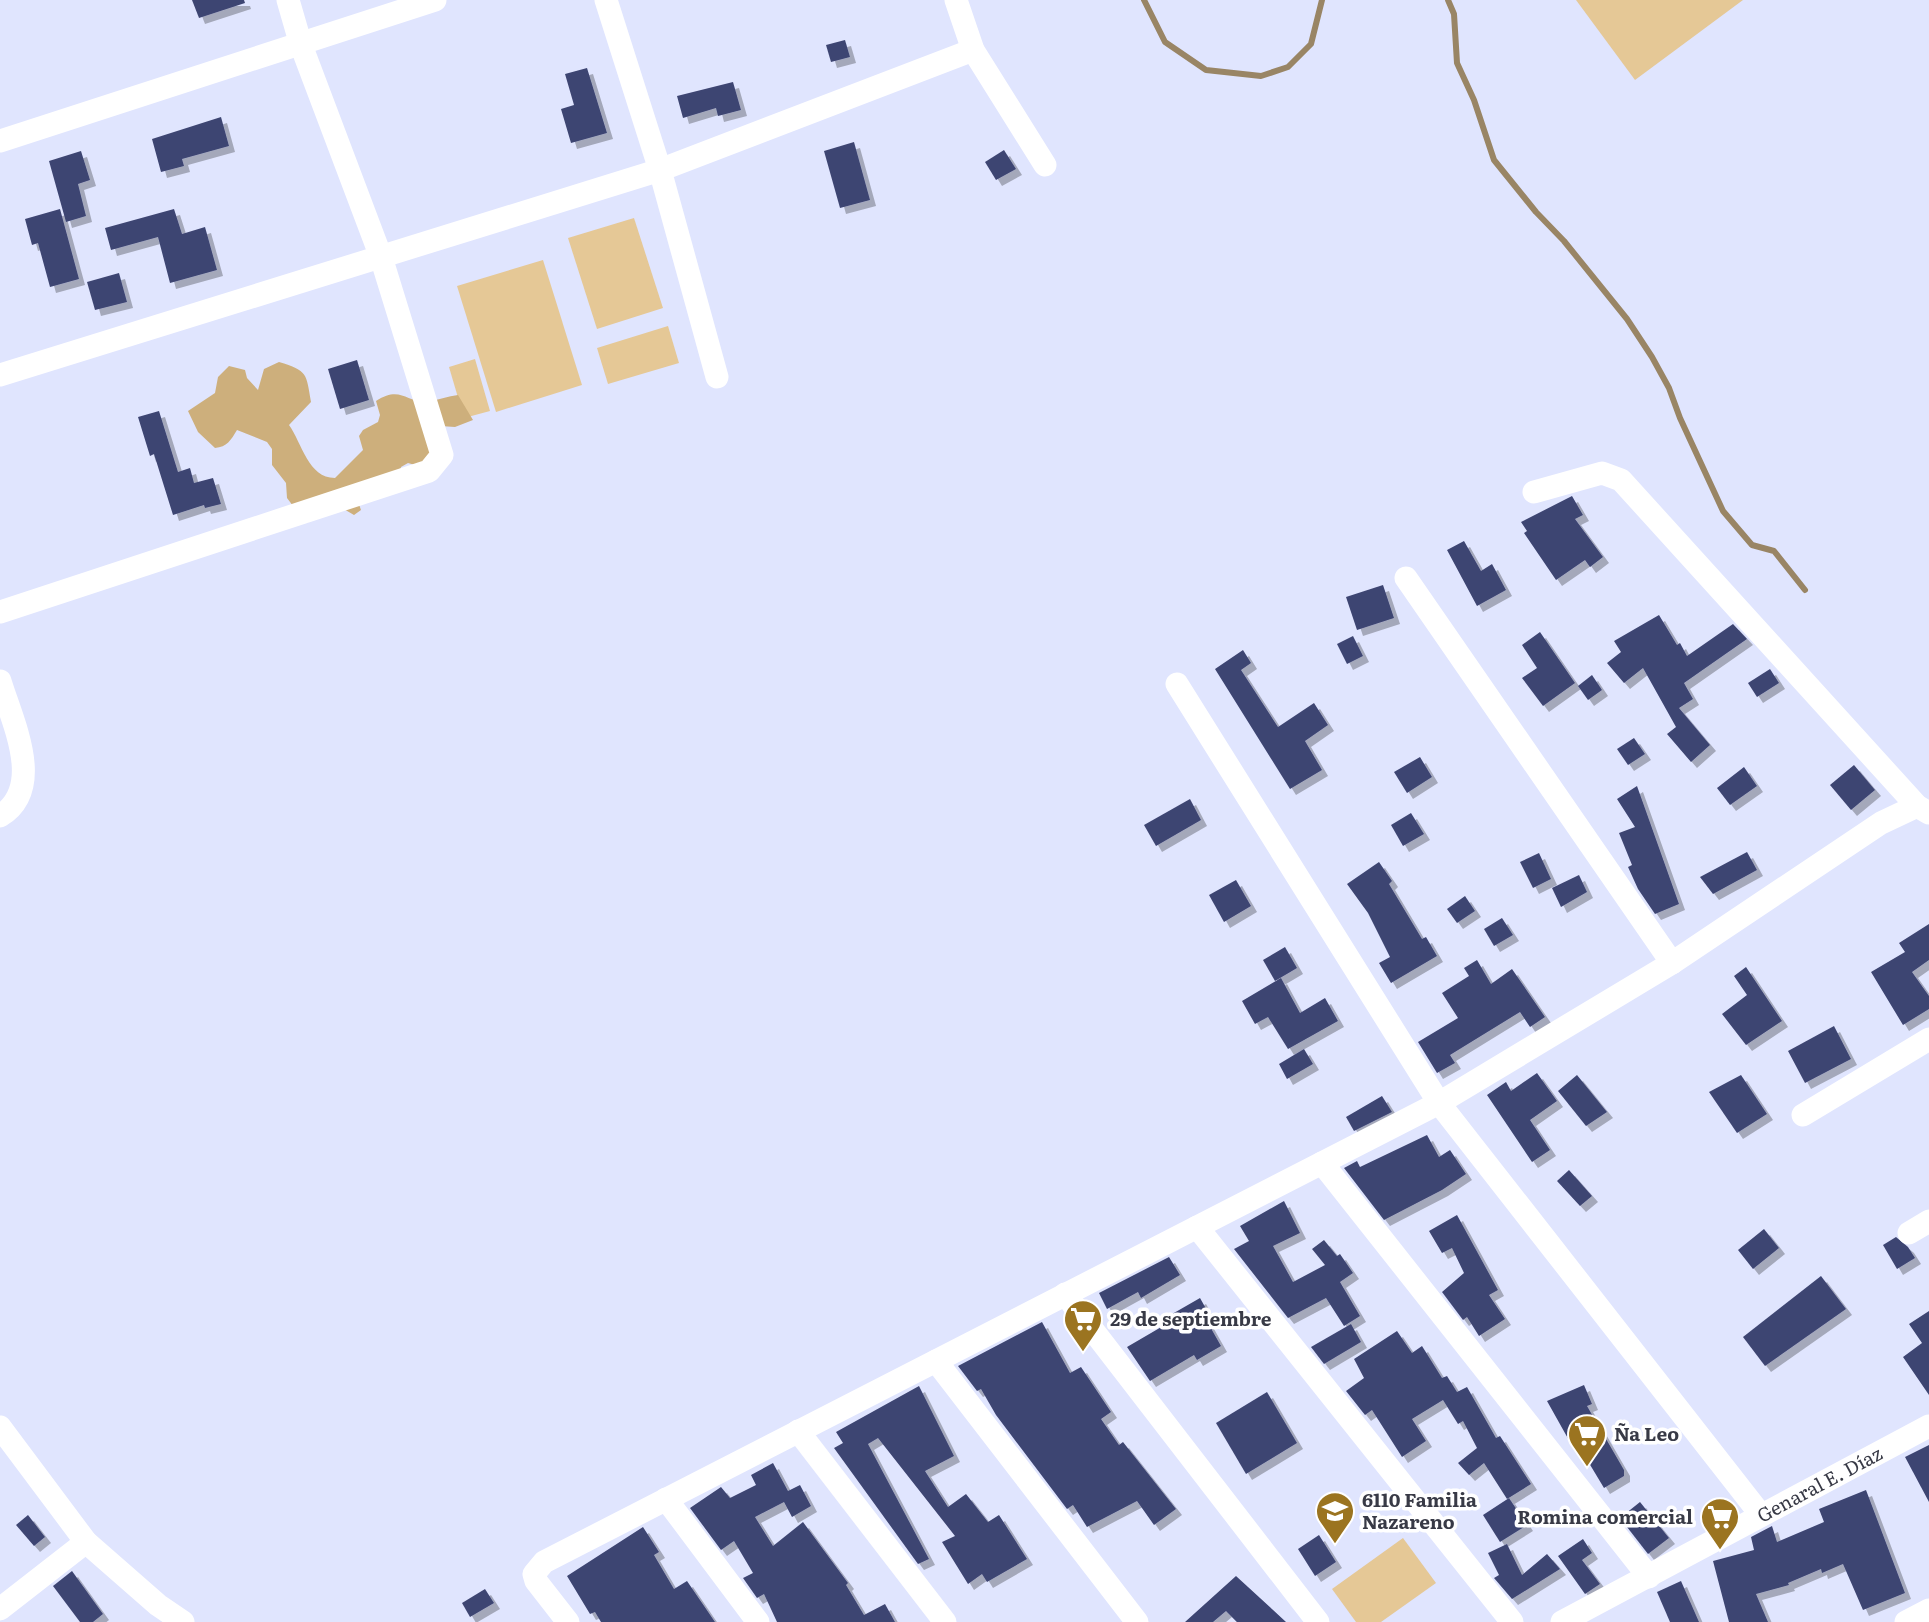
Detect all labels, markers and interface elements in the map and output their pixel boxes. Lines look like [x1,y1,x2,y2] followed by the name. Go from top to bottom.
[1062,1298,1104,1353] supermarket icon: 29 de septiembre
[1110,1304,1272,1332] place label: 29 de septiembre
[1566,1413,1608,1468] supermarket icon: Ña Leo
[1614,1419,1679,1447] place label: Ña Leo
[1751,1439,1887,1529] street label: Genaral E. Díaz
[1362,1485,1477,1535] place label: 6110 Familia Nazareno
[1314,1490,1356,1545] school or university icon: 6110 Familia Nazareno
[1699,1496,1741,1551] supermarket icon: Romina comercial
[1517,1502,1693,1530] place label: Romina comercial

